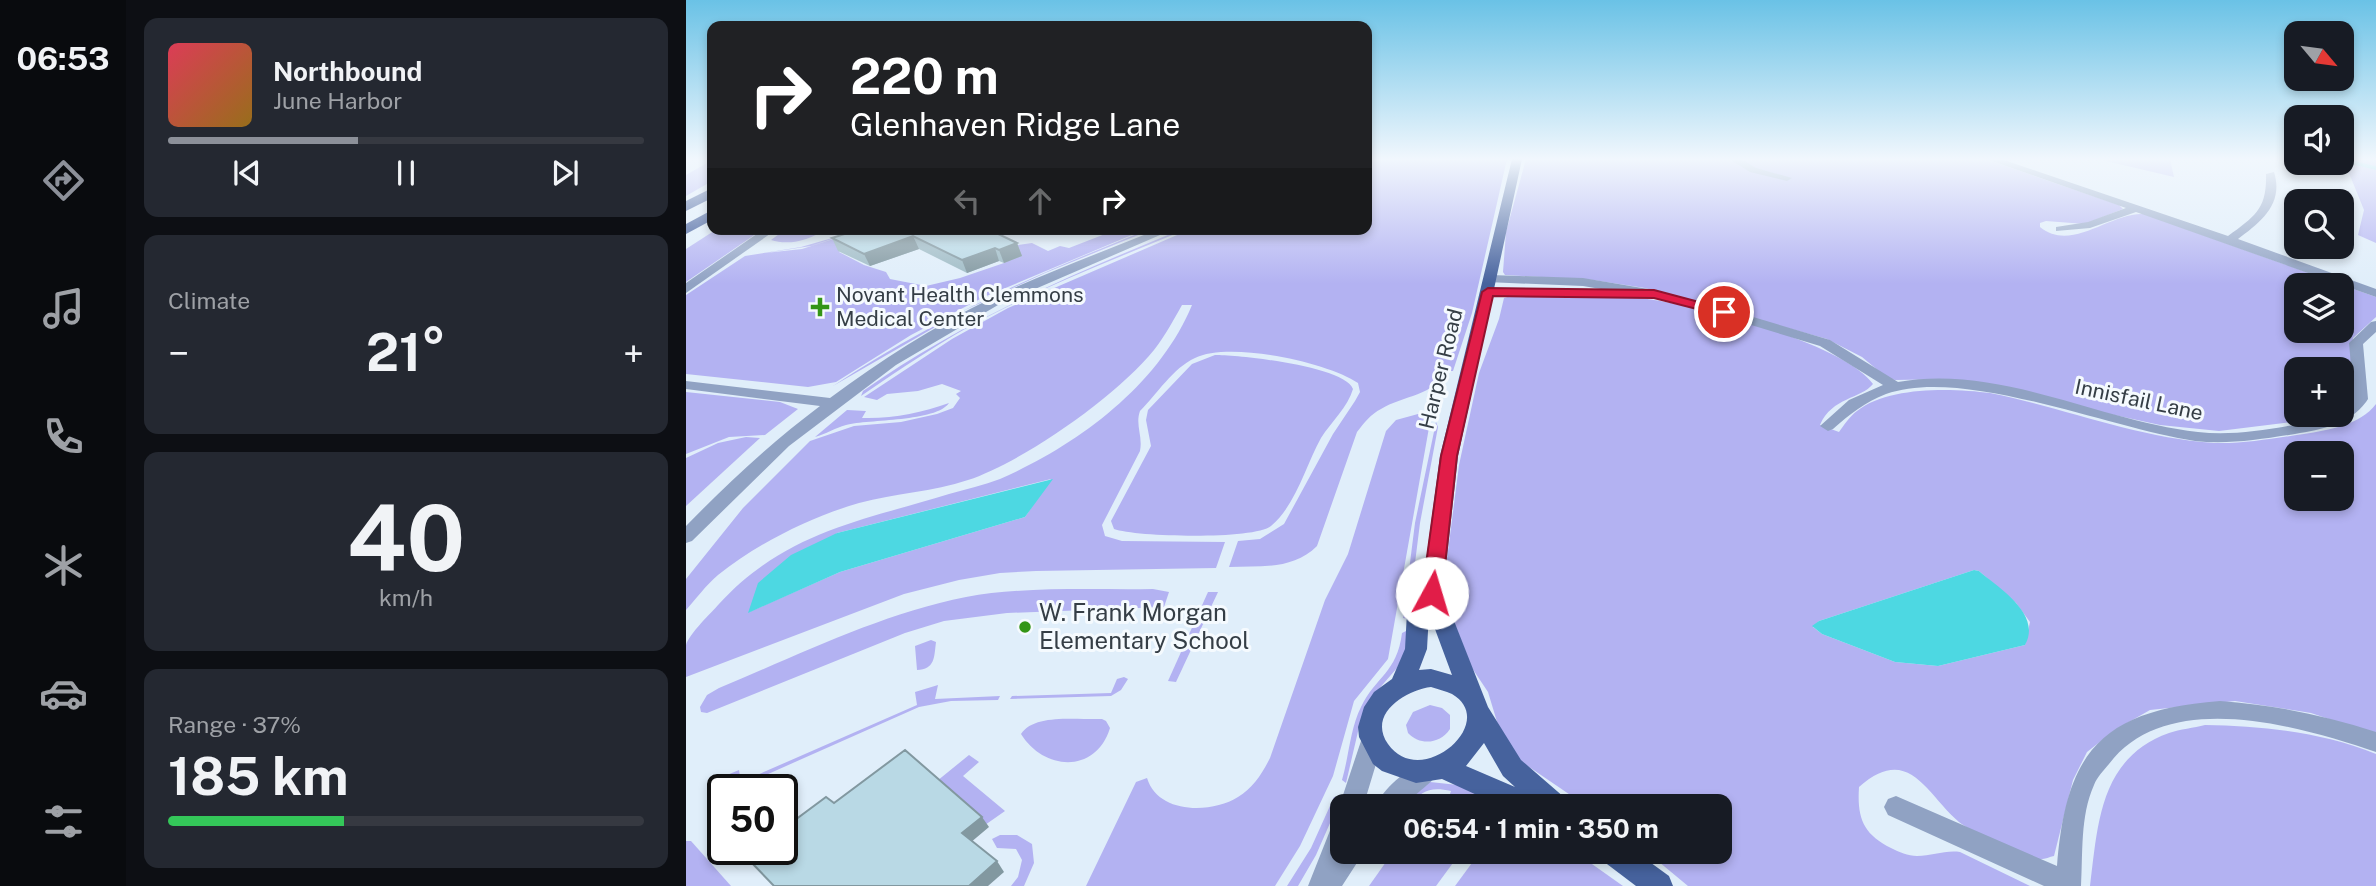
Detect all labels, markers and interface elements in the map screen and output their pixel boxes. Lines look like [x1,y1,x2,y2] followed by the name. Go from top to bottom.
[2284,21,2354,91] north arrow
[2284,21,2354,511] map controls
[16,40,110,77] text: 06:53
[850,47,999,105] text: 220 m
[735,49,826,140] icon: right
[273,56,422,87] text: Northbound
[273,87,402,114] text: June Harbor
[2284,105,2354,175] button: sound
[850,106,1180,143] text: Glenhaven Ridge Lane
[228,154,266,192] icon: previous
[387,154,425,192] icon: pause
[546,154,584,192] icon: next
[39,156,88,205] icon: directions
[948,182,986,220] icon: left
[1021,182,1059,220] icon: ahead
[1094,182,1132,220] icon: right
[2284,189,2354,259] button: search
[2284,273,2354,343] button: layers
[836,282,1084,331] place label: Novant Health Clemmons Medical Center
[1694,282,1754,342] pin
[39,284,88,333] icon: music
[168,287,250,314] text: Climate
[1705,293,1743,331] icon: arrive
[810,297,830,317] marker: Novant Health Clemmons Medical Center
[1413,306,1468,432] street label: Harper Road
[366,322,446,383] text: 21°
[168,331,189,376] text: −
[623,331,644,376] text: +
[2284,357,2354,427] button: +
[2073,374,2205,425] street label: Innisfail Lane
[39,412,88,461] icon: phone
[2284,441,2354,511] button: −
[347,485,465,591] text: 40
[39,541,88,590] icon: climate
[1395,556,1469,630] position arrow
[379,584,433,611] text: km/h
[1039,598,1250,654] place label: W. Frank Morgan Elementary School
[1017,619,1033,635] marker: W. Frank Morgan Elementary School
[39,669,88,718] icon: car
[168,711,301,738] text: Range · 37%
[168,746,349,807] text: 185 km
[707,774,798,865] speed limit sign: 50
[39,797,88,846] icon: filters
[1403,813,1659,844] text: 06:54 · 1 min · 350 m

